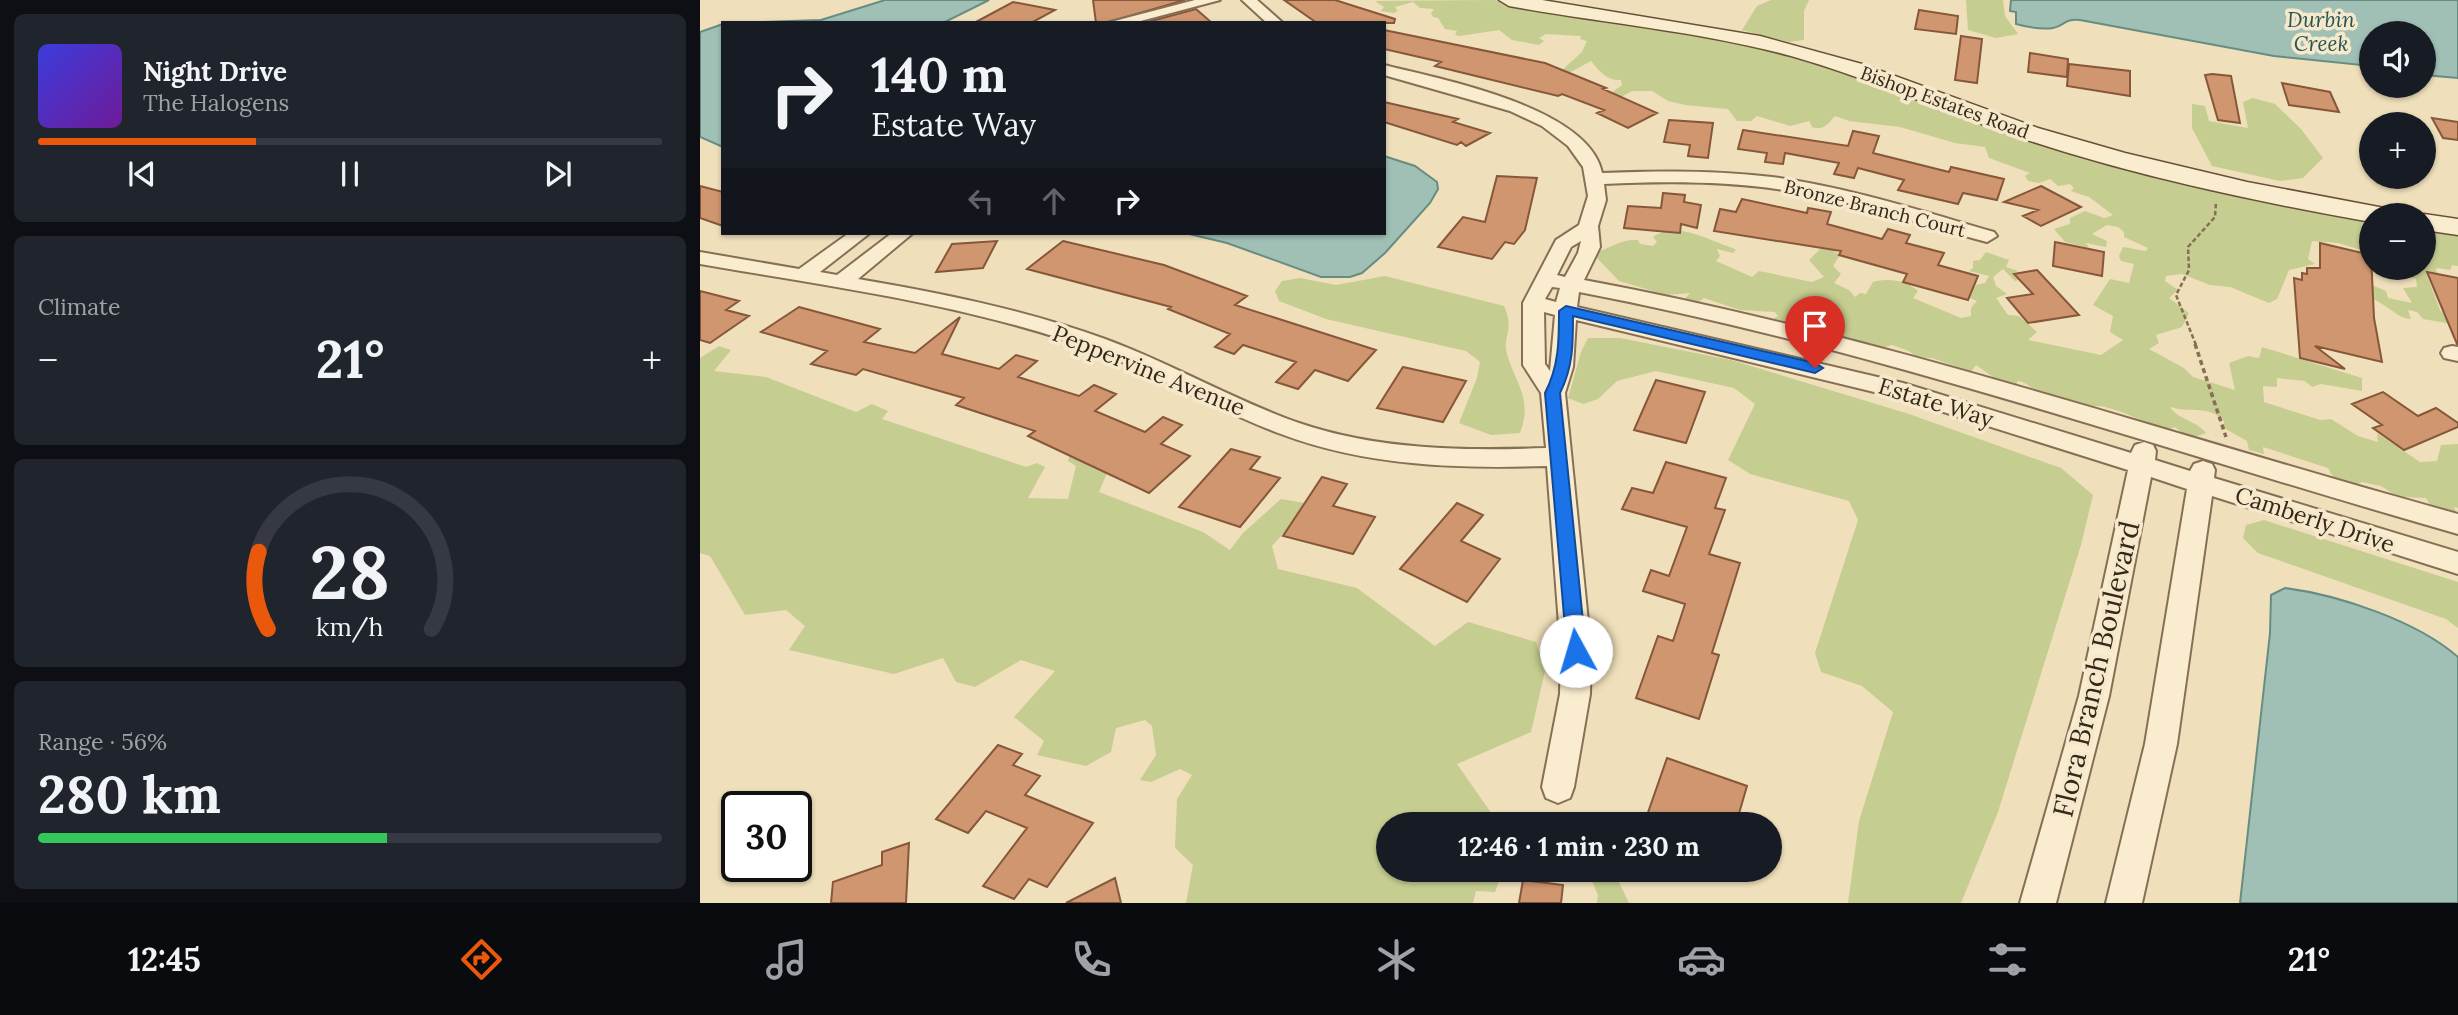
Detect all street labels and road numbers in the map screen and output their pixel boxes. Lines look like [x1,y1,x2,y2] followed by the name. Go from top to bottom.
[1857,60,2033,144] street label: Bishop Estates Road
[1782,174,1969,242] street label: Bronze Branch Court
[1049,318,1249,422] street label: Peppervine Avenue
[1875,371,1998,433] street label: Estate Way
[2232,480,2398,558] street label: Camberly Drive
[2044,517,2148,821] street label: Flora Branch Boulevard

